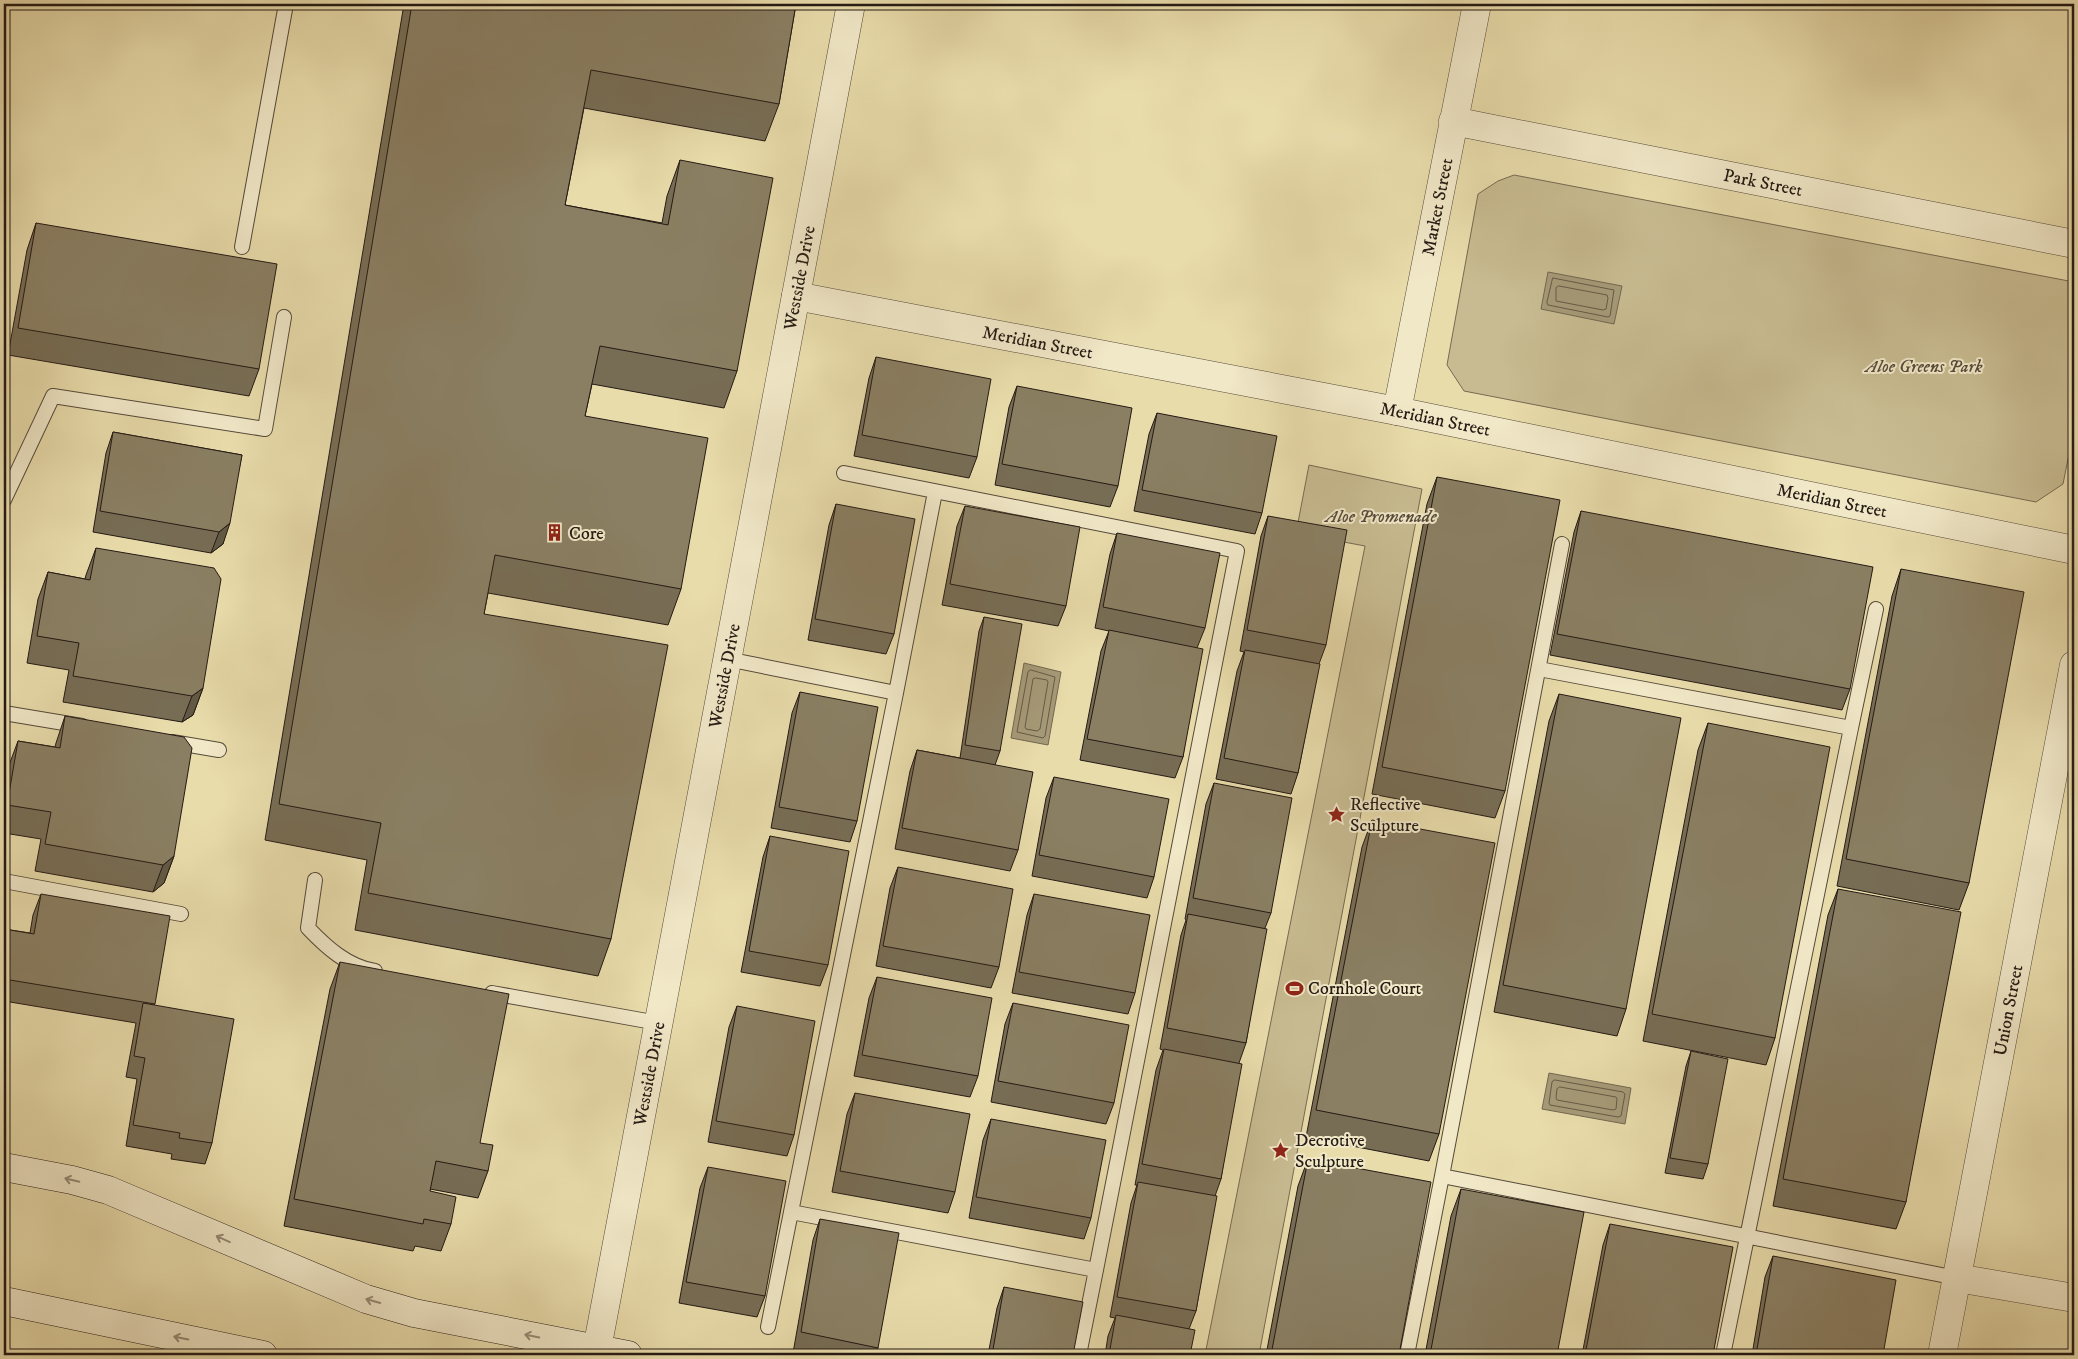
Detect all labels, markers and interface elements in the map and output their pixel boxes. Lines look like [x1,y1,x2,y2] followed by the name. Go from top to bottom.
[1418,156,1459,258] street label: Market Street
[1721,165,1804,202] street label: Park Street
[779,224,821,333] street label: Westside Drive
[980,322,1095,365] street label: Meridian Street
[1863,356,1983,378] park label: Aloe Greens Park
[1378,398,1492,442] street label: Meridian Street
[1775,479,1889,523] street label: Meridian Street
[1323,506,1437,528] park label: Aloe Promenade
[545,523,565,543] building icon: Core
[569,523,604,545] place label: Core
[704,622,746,731] street label: Westside Drive
[1350,794,1420,837] place label: Reflective Sculpture
[1326,804,1346,824] place icon: Reflective Sculpture
[1989,963,2028,1058] street label: Union Street
[1284,978,1304,998] sports icon: Cornhole Court
[1308,978,1422,1000] place label: Cornhole Court
[629,1020,671,1129] street label: Westside Drive
[1295,1130,1365,1173] place label: Decrotive Sculpture
[1271,1140,1291,1160] place icon: Decrotive Sculpture
[65,1175,81,1185] one-way arrow
[216,1233,231,1243] one-way arrow
[366,1296,382,1306] one-way arrow
[524,1331,540,1341] one-way arrow
[173,1333,189,1342] one-way arrow

